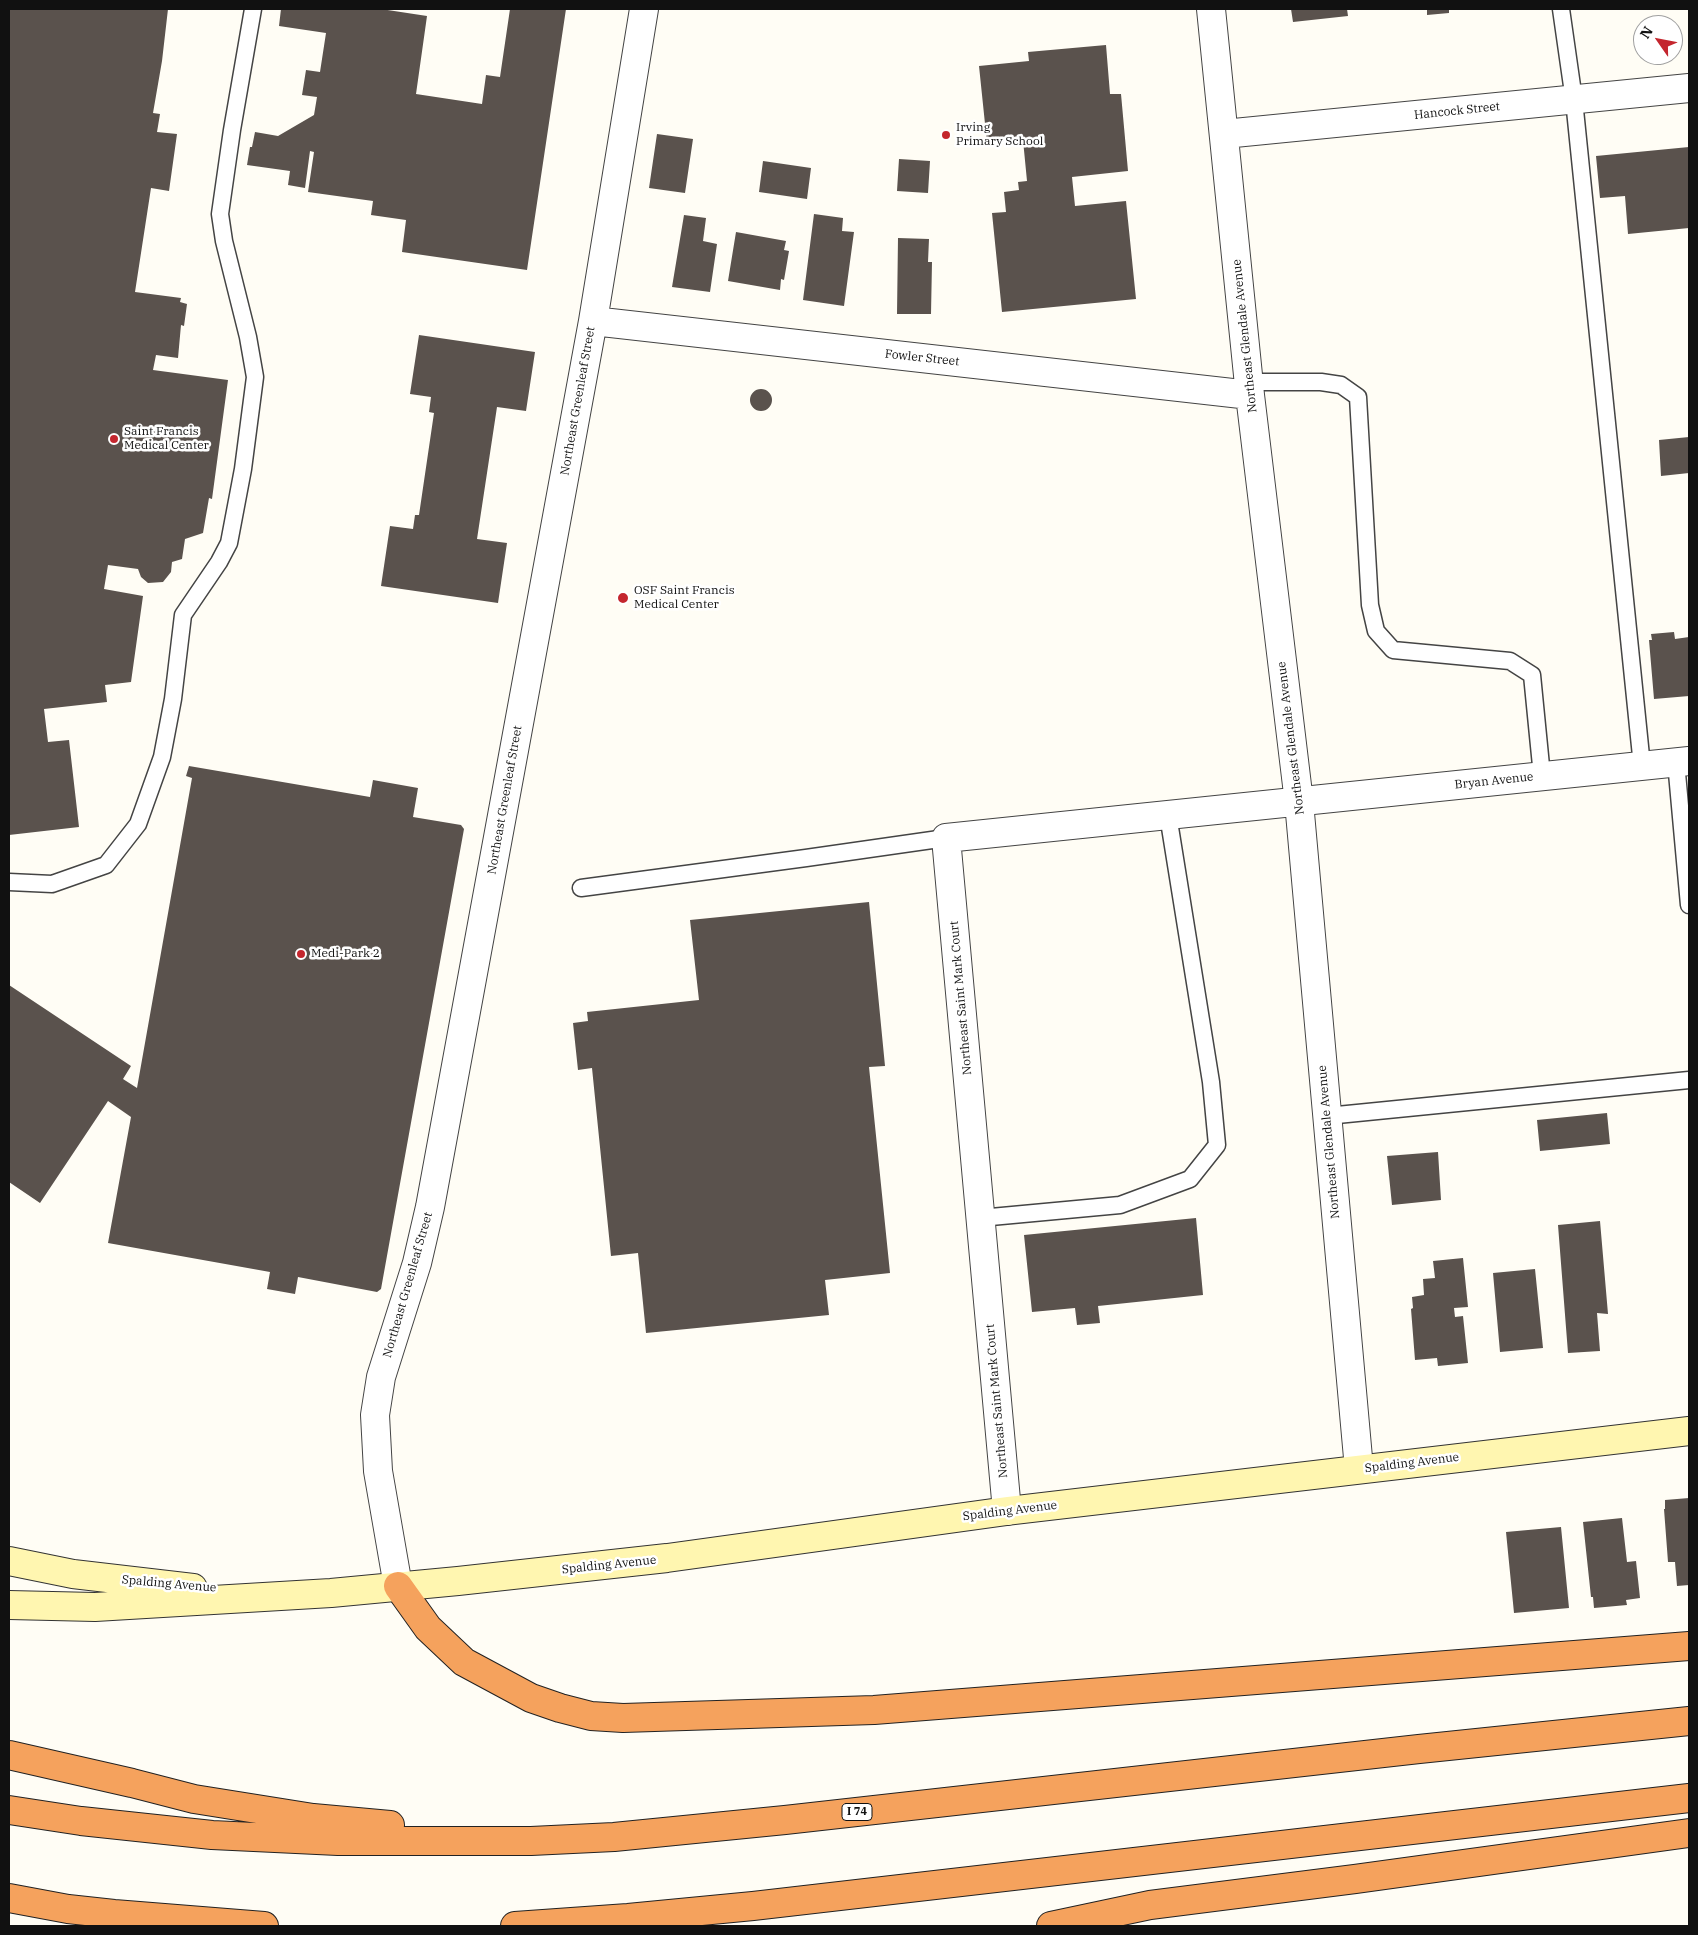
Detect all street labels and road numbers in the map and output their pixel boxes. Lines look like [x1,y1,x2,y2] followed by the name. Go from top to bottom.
[1413,99,1501,123] street label: Hancock Street
[1230,259,1260,413] street label: Northeast Glendale Avenue
[558,325,598,477] street label: Northeast Greenleaf Street
[884,347,960,369] street label: Fowler Street
[1274,661,1308,815] street label: Northeast Glendale Avenue
[485,724,525,876] street label: Northeast Greenleaf Street
[1454,770,1534,792] street label: Bryan Avenue
[947,920,975,1076] street label: Northeast Saint Mark Court
[1315,1065,1343,1219] street label: Northeast Glendale Avenue
[380,1211,436,1359] street label: Northeast Greenleaf Street
[983,1323,1011,1479] street label: Northeast Saint Mark Court
[1364,1450,1460,1476] street label: Spalding Avenue
[962,1498,1058,1524] street label: Spalding Avenue
[561,1553,657,1577] street label: Spalding Avenue
[121,1573,217,1595] street label: Spalding Avenue
[842,1804,872,1820] road number: I 74

